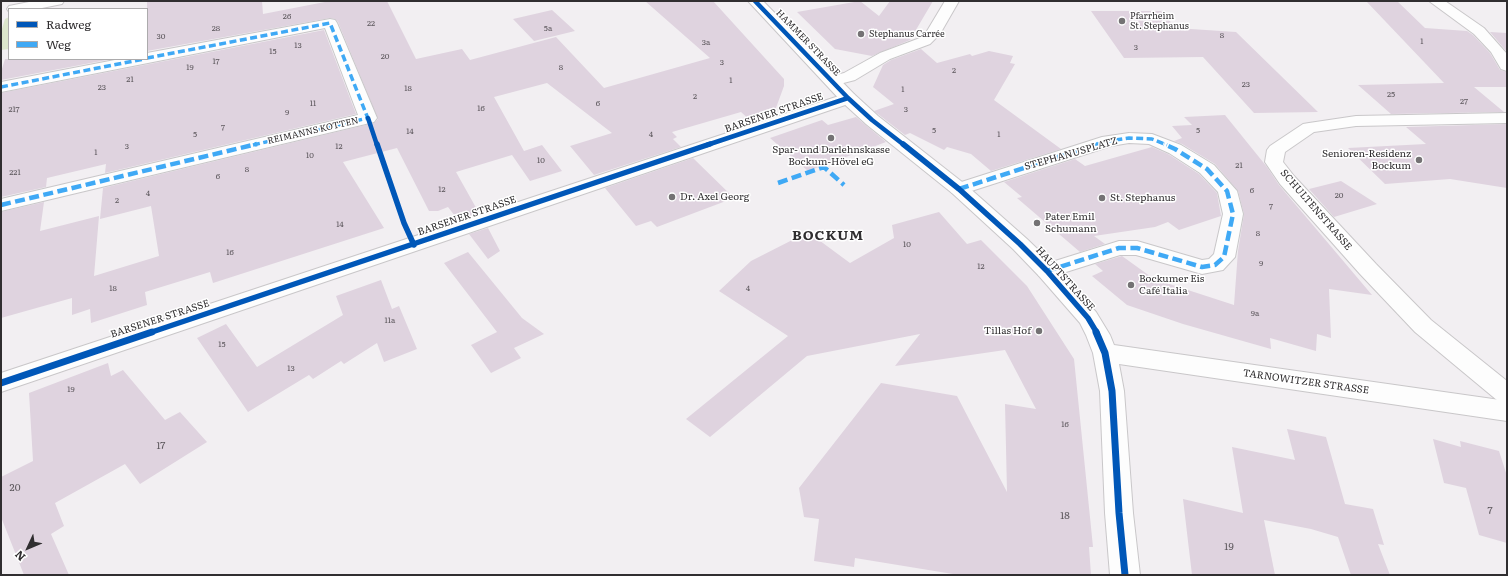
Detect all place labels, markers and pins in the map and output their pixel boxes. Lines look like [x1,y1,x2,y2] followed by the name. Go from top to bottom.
[1130,11,1189,32] place label: Pfarrheim St. Stephanus
[1117,16,1127,26] marker: Pfarrheim St. Stephanus
[856,29,866,39] marker: Stephanus Carrée
[869,29,945,39] place label: Stephanus Carrée
[826,133,836,143] marker: Spar- und Darlehnskasse Bockum-Hövel eG
[772,144,890,168] place label: Spar- und Darlehnskasse Bockum-Hövel eG
[1322,148,1411,172] place label: Senioren-Residenz Bockum
[1414,155,1424,165] marker: Senioren-Residenz Bockum
[680,191,749,203] place label: Dr. Axel Georg
[667,192,677,202] marker: Dr. Axel Georg
[1110,192,1175,204] place label: St. Stephanus
[1097,193,1107,203] marker: St. Stephanus
[1045,211,1097,234] place label: Pater Emil Schumann
[1032,218,1042,228] marker: Pater Emil Schumann
[1139,273,1204,296] place label: Bockumer Eis Café Italia
[1126,280,1136,290] marker: Bockumer Eis Café Italia
[984,325,1031,337] place label: Tillas Hof
[1034,326,1044,336] marker: Tillas Hof

